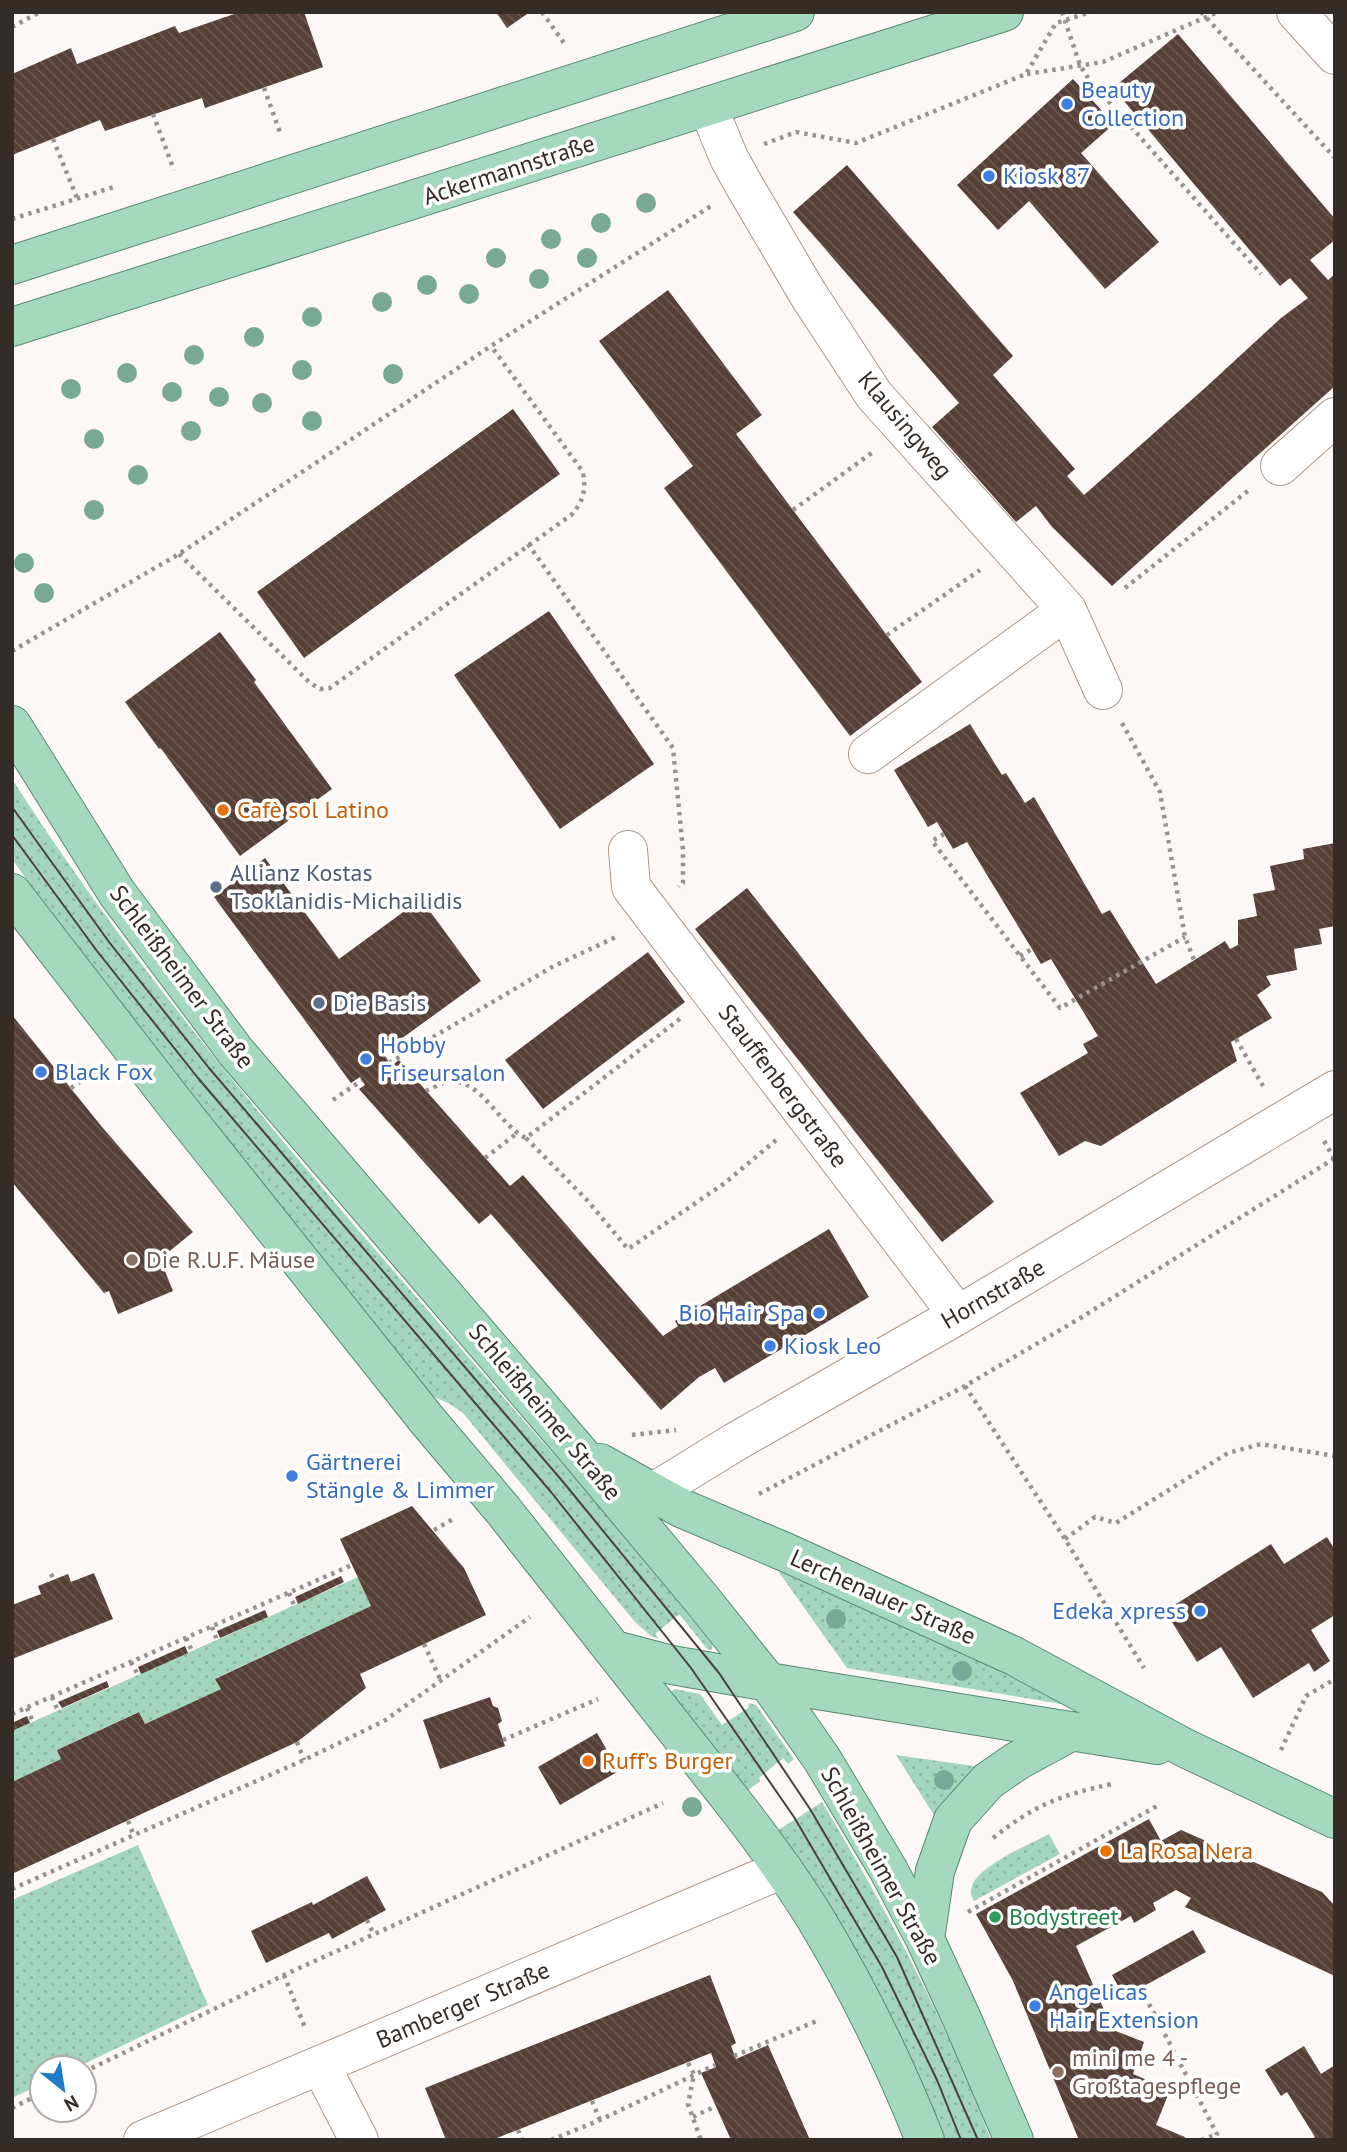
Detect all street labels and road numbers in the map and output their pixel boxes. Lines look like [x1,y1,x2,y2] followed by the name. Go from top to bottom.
[419,127,599,212] street label: Ackermannstraße
[851,364,959,485] street label: Klausingweg
[103,879,262,1075] street label: Schleißheimer Straße
[712,998,855,1174] street label: Stauffenbergstraße
[935,1251,1050,1336] street label: Hornstraße
[462,1317,629,1507] street label: Schleißheimer Straße
[786,1542,981,1651] street label: Lerchenauer Straße
[814,1761,949,1970] street label: Schleißheimer Straße
[371,1954,554,2055] street label: Bamberger Straße

